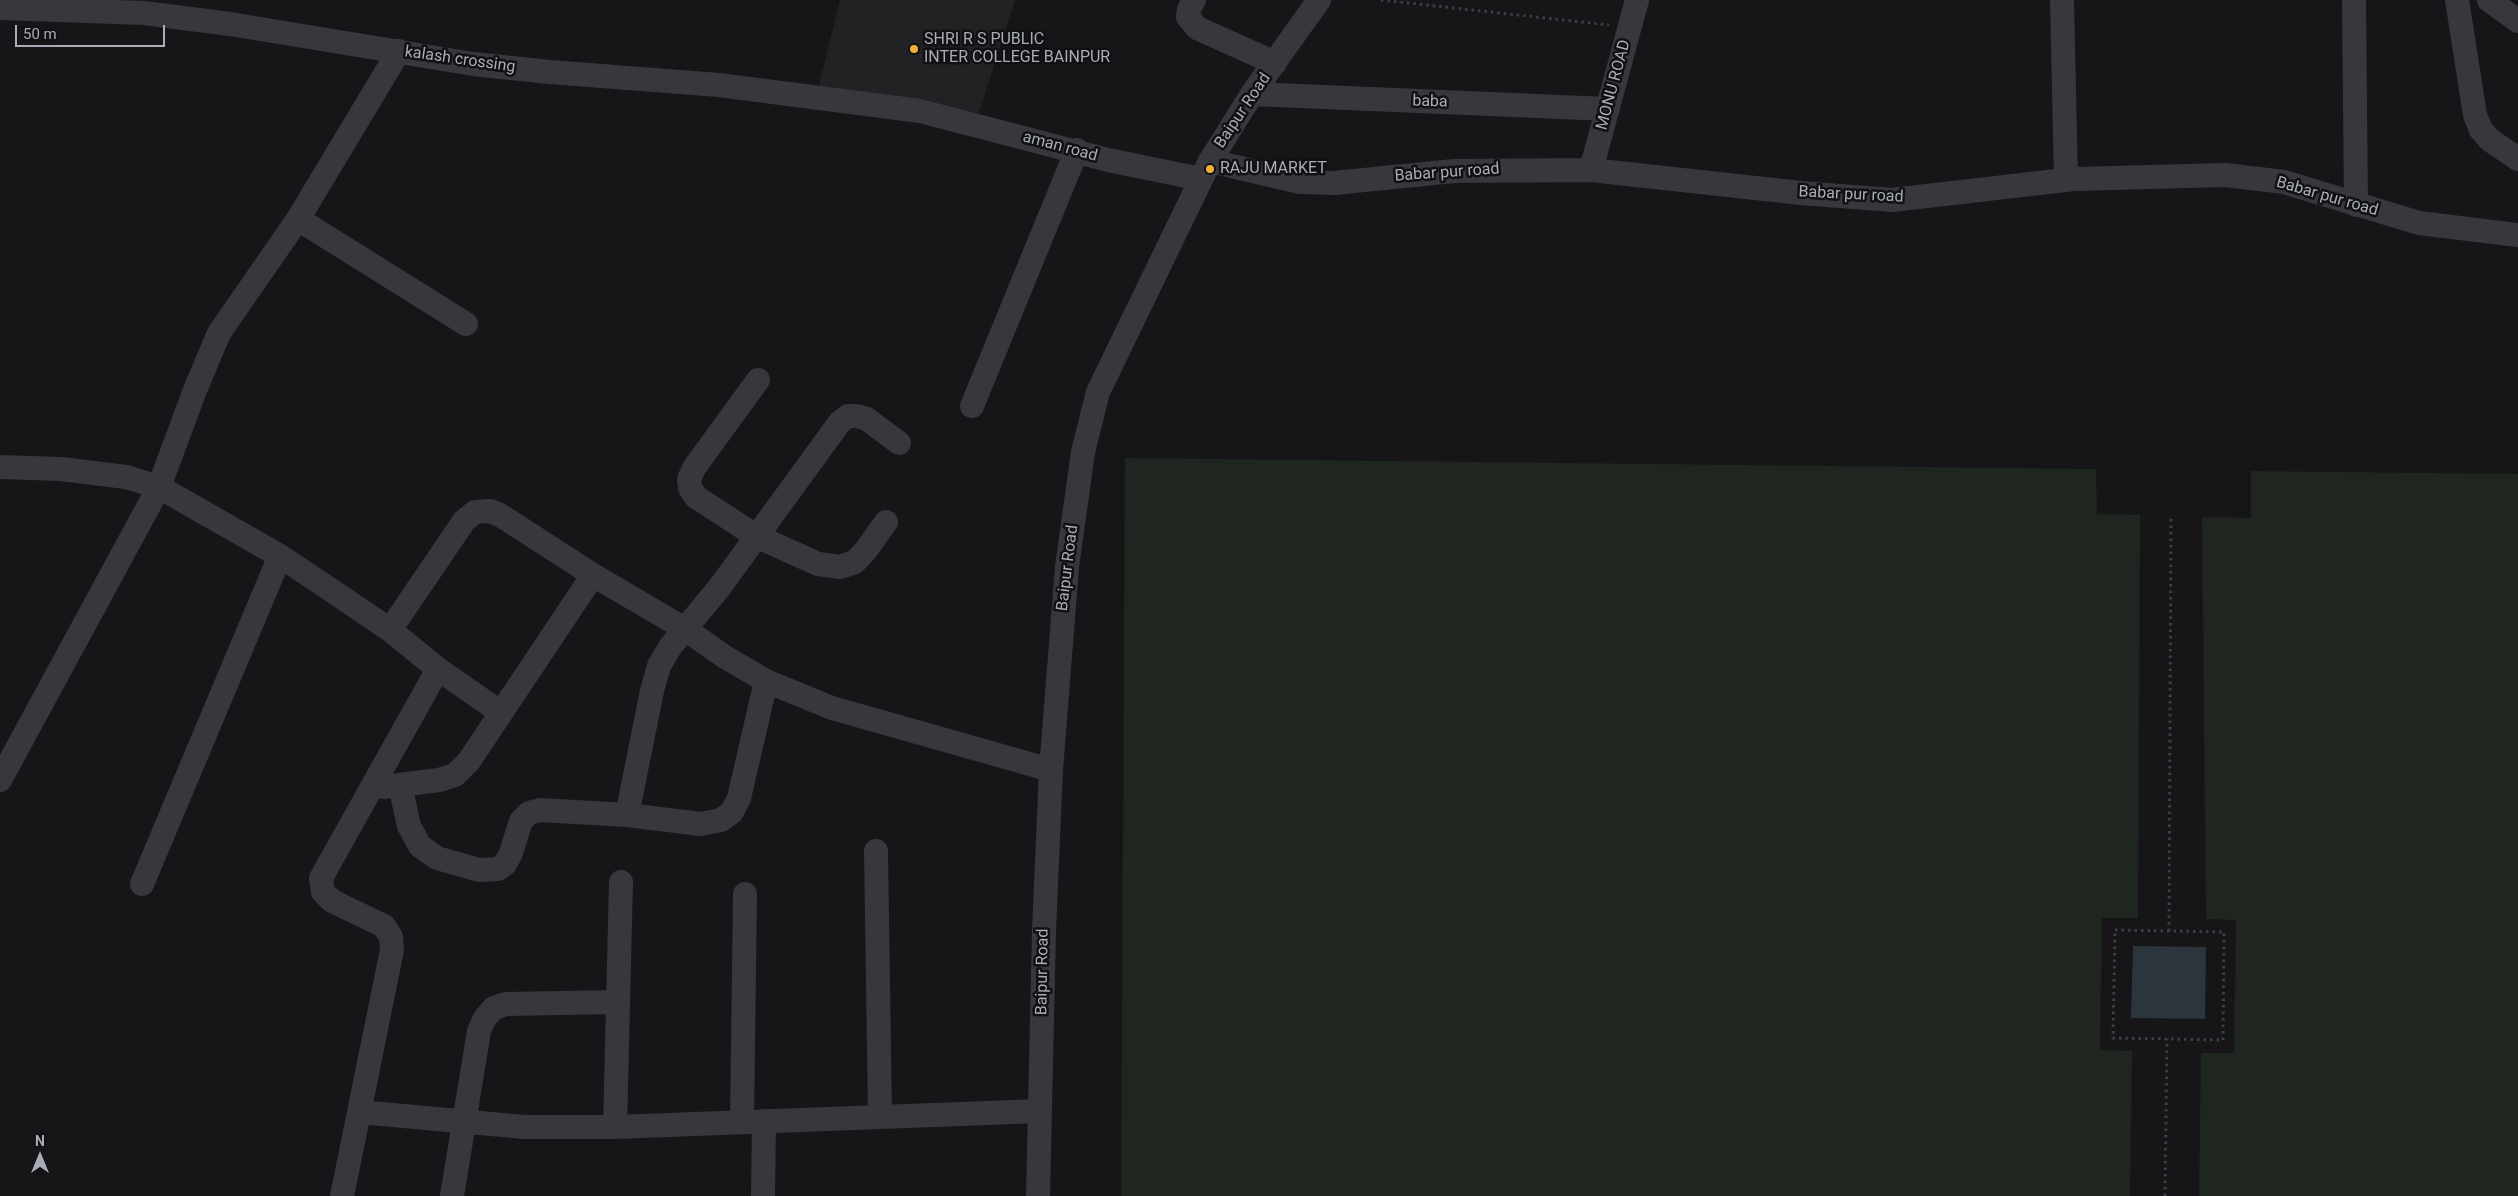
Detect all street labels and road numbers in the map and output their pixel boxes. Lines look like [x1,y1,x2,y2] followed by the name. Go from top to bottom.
[1593,38,1635,132] street label: MONU ROAD
[403,43,517,77] street label: kalash crossing
[1211,70,1275,152] street label: Baipur Road
[1412,92,1448,112] street label: baba
[1021,128,1099,166] street label: aman road
[1394,160,1500,186] street label: Babar pur road
[2274,173,2380,221] street label: Babar pur road
[1798,183,1904,207] street label: Babar pur road
[1053,524,1083,612] street label: Baipur Road
[1033,929,1053,1015] street label: Baipur Road

